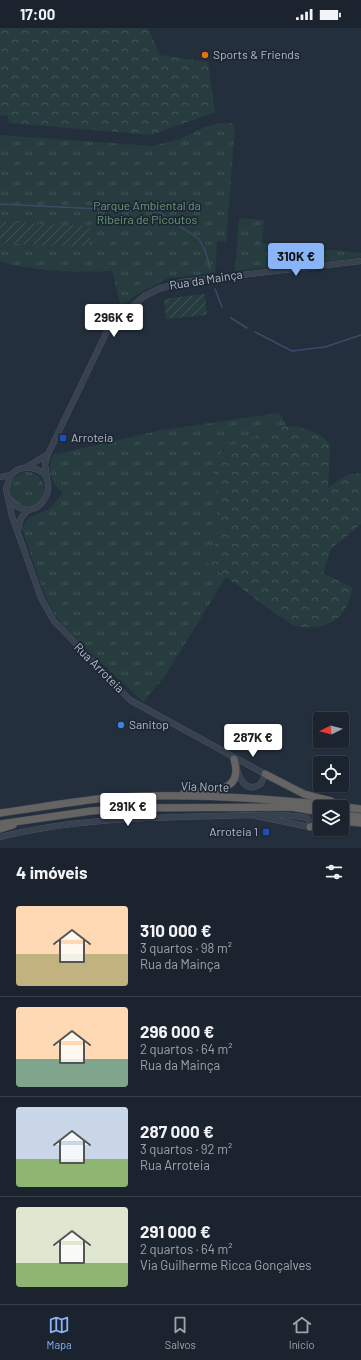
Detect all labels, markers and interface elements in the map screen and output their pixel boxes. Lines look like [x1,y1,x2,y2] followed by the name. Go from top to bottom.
[20,5,55,23] text: 17:00
[213,47,300,61] place label: Sports & Friends
[200,50,210,60] marker: Sports & Friends
[93,198,201,226] park label: Parque Ambiental da Ribeira de Picoutos
[263,243,329,277] pin: 310K €
[277,248,315,264] text: 310K €
[168,266,243,292] street label: Rua da Mainça
[81,304,147,338] pin: 296K €
[94,309,134,325] text: 296K €
[71,430,113,444] place label: Arroteia
[58,433,68,443] marker: Arroteia
[72,640,127,695] street label: Rua Arroteia
[313,712,349,748] north arrow
[313,712,349,836] map controls
[129,717,169,731] place label: Sanitop
[116,720,126,730] marker: Sanitop
[220,724,286,758] pin: 287K €
[233,729,273,745] text: 287K €
[313,756,349,792] button: locate
[181,778,229,794] street label: Via Norte
[95,793,161,827] pin: 291K €
[109,798,147,814] text: 291K €
[313,800,349,836] button: layers
[209,824,258,838] place label: Arroteia 1
[261,827,271,837] marker: Arroteia 1
[323,861,345,883] icon: filters
[16,862,87,882] text: 4 imóveis
[140,920,212,940] text: 310 000 €
[48,922,96,970] icon: home
[140,940,232,956] text: 3 quartos · 98 m²
[140,956,220,972] text: Rua da Mainça
[140,1021,214,1041] text: 296 000 €
[48,1023,96,1071] icon: home
[140,1041,233,1057] text: 2 quartos · 64 m²
[140,1057,220,1073] text: Rua da Mainça
[140,1121,214,1141] text: 287 000 €
[48,1123,96,1171] icon: home
[140,1141,232,1157] text: 3 quartos · 92 m²
[140,1157,210,1173] text: Rua Arroteia
[140,1221,211,1241] text: 291 000 €
[48,1223,96,1271] icon: home
[140,1241,233,1257] text: 2 quartos · 64 m²
[140,1257,312,1273] text: Via Guilherme Ricca Gonçalves
[47,1314,72,1351] tab: Mapa
[165,1314,196,1351] tab: Salvos
[289,1314,314,1351] tab: Início

